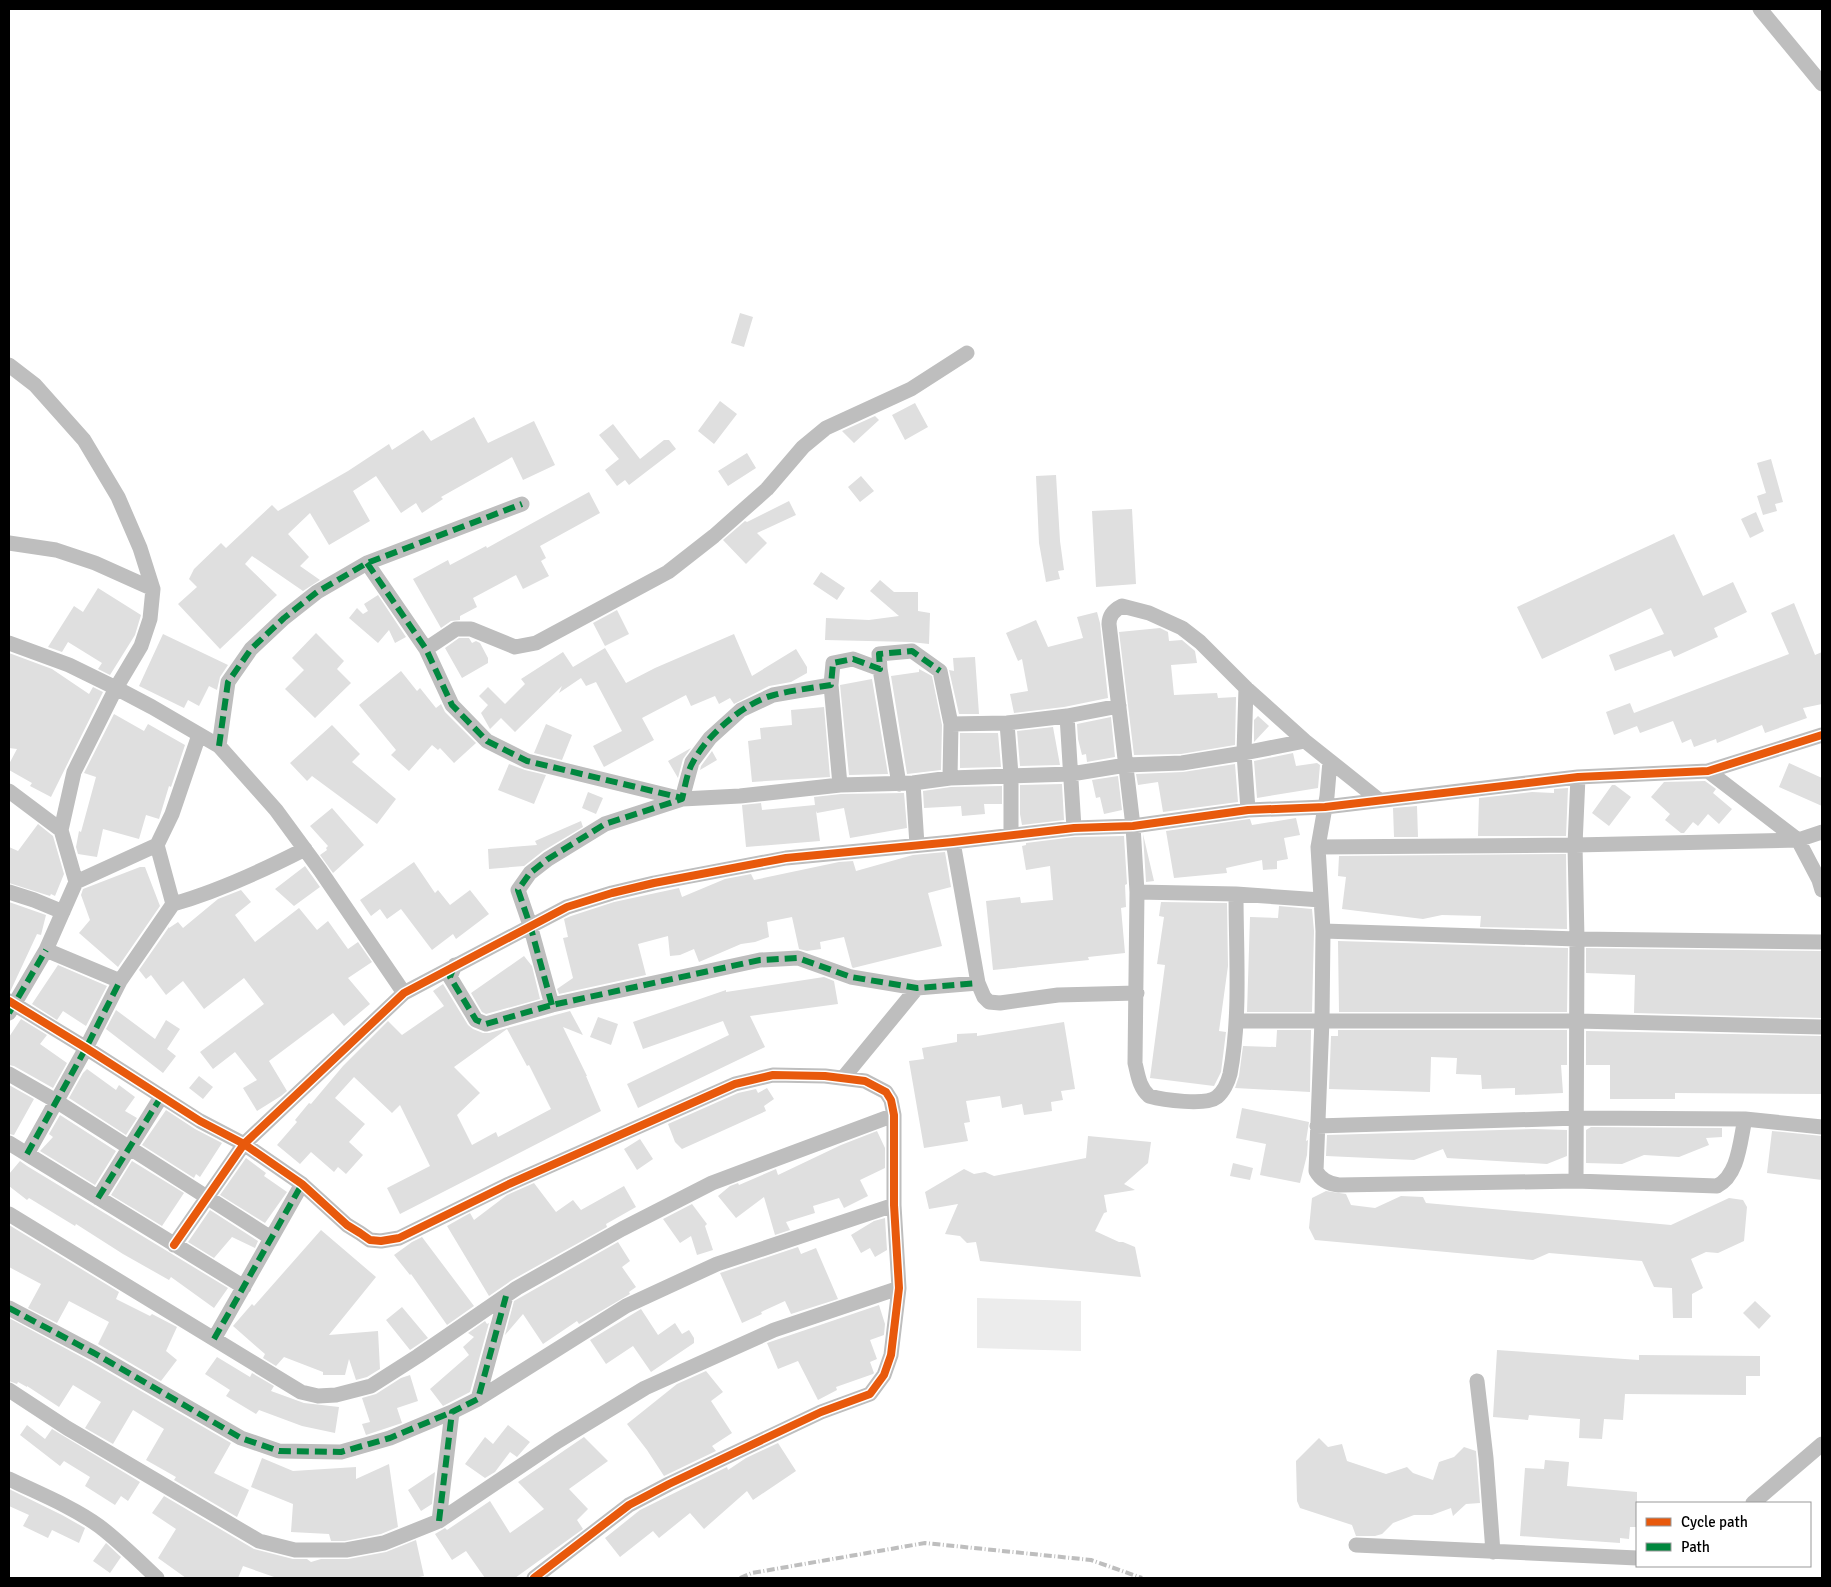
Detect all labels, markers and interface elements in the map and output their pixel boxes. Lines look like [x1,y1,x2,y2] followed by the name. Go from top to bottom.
[1636,1502,1811,1567] legend
[1681,1513,1748,1531] text: Cycle path
[1681,1538,1710,1556] text: Path

